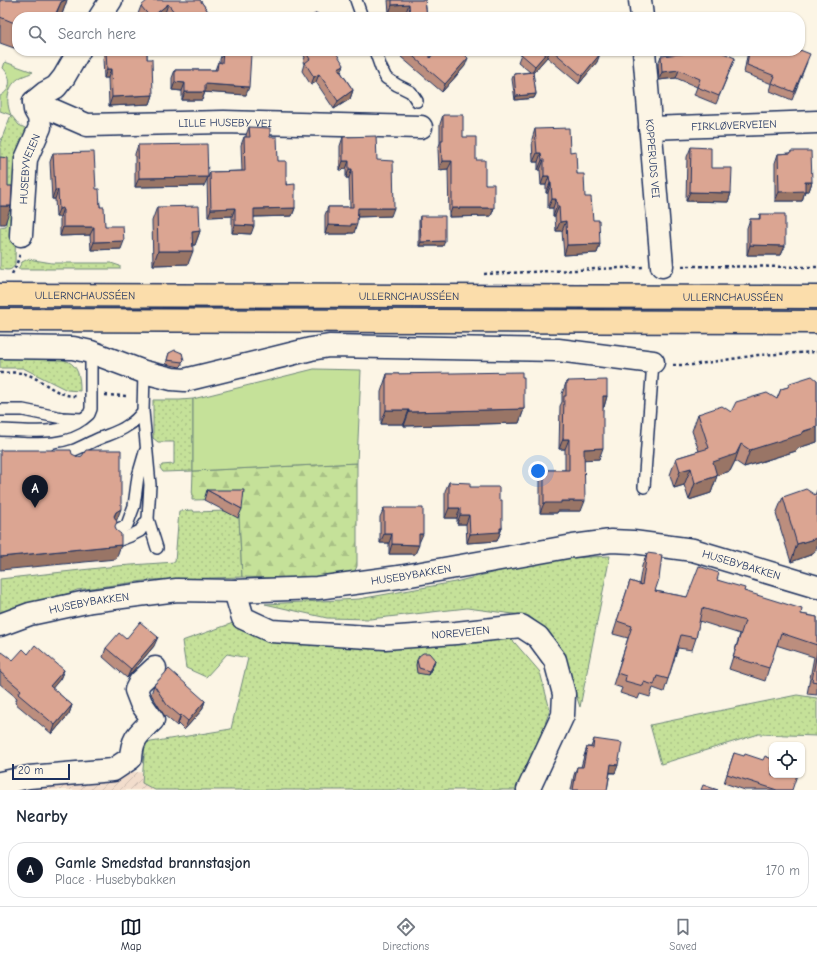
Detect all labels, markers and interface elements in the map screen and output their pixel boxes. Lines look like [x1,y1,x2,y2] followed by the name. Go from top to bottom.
[12,12,805,56] search box
[26,23,48,45] icon: search
[58,25,136,43] text: Search here
[178,115,272,130] street label: LILLE HUSEBY VEI
[691,117,777,133] street label: FIRKLØVERVEIEN
[643,118,663,199] street label: KOPPERUDS VEI
[17,132,43,205] street label: HUSEBYVEIEN
[35,288,135,302] street label: ULLERNCHAUSSÉEN
[359,289,459,303] street label: ULLERNCHAUSSÉEN
[683,289,783,303] street label: ULLERNCHAUSSÉEN
[528,461,548,481] your location
[22,475,48,508] pin: A
[701,547,782,582] street label: HUSEBYBAKKEN
[370,561,452,587] street label: HUSEBYBAKKEN
[48,590,130,616] street label: HUSEBYBAKKEN
[431,623,490,641] street label: NOREVEIEN
[769,742,805,778] map controls
[769,742,805,778] button: locate
[12,762,70,781] scale bar
[18,764,43,777] text: 20 m
[16,807,67,826] text: Nearby
[55,854,251,872] text: Gamle Smedstad brannstasjon
[26,863,34,878] text: A
[766,863,800,878] text: 170 m
[55,872,176,887] text: Place · Husebybakken
[120,916,142,953] tab: Map
[382,916,429,953] tab: Directions
[669,916,697,953] tab: Saved

